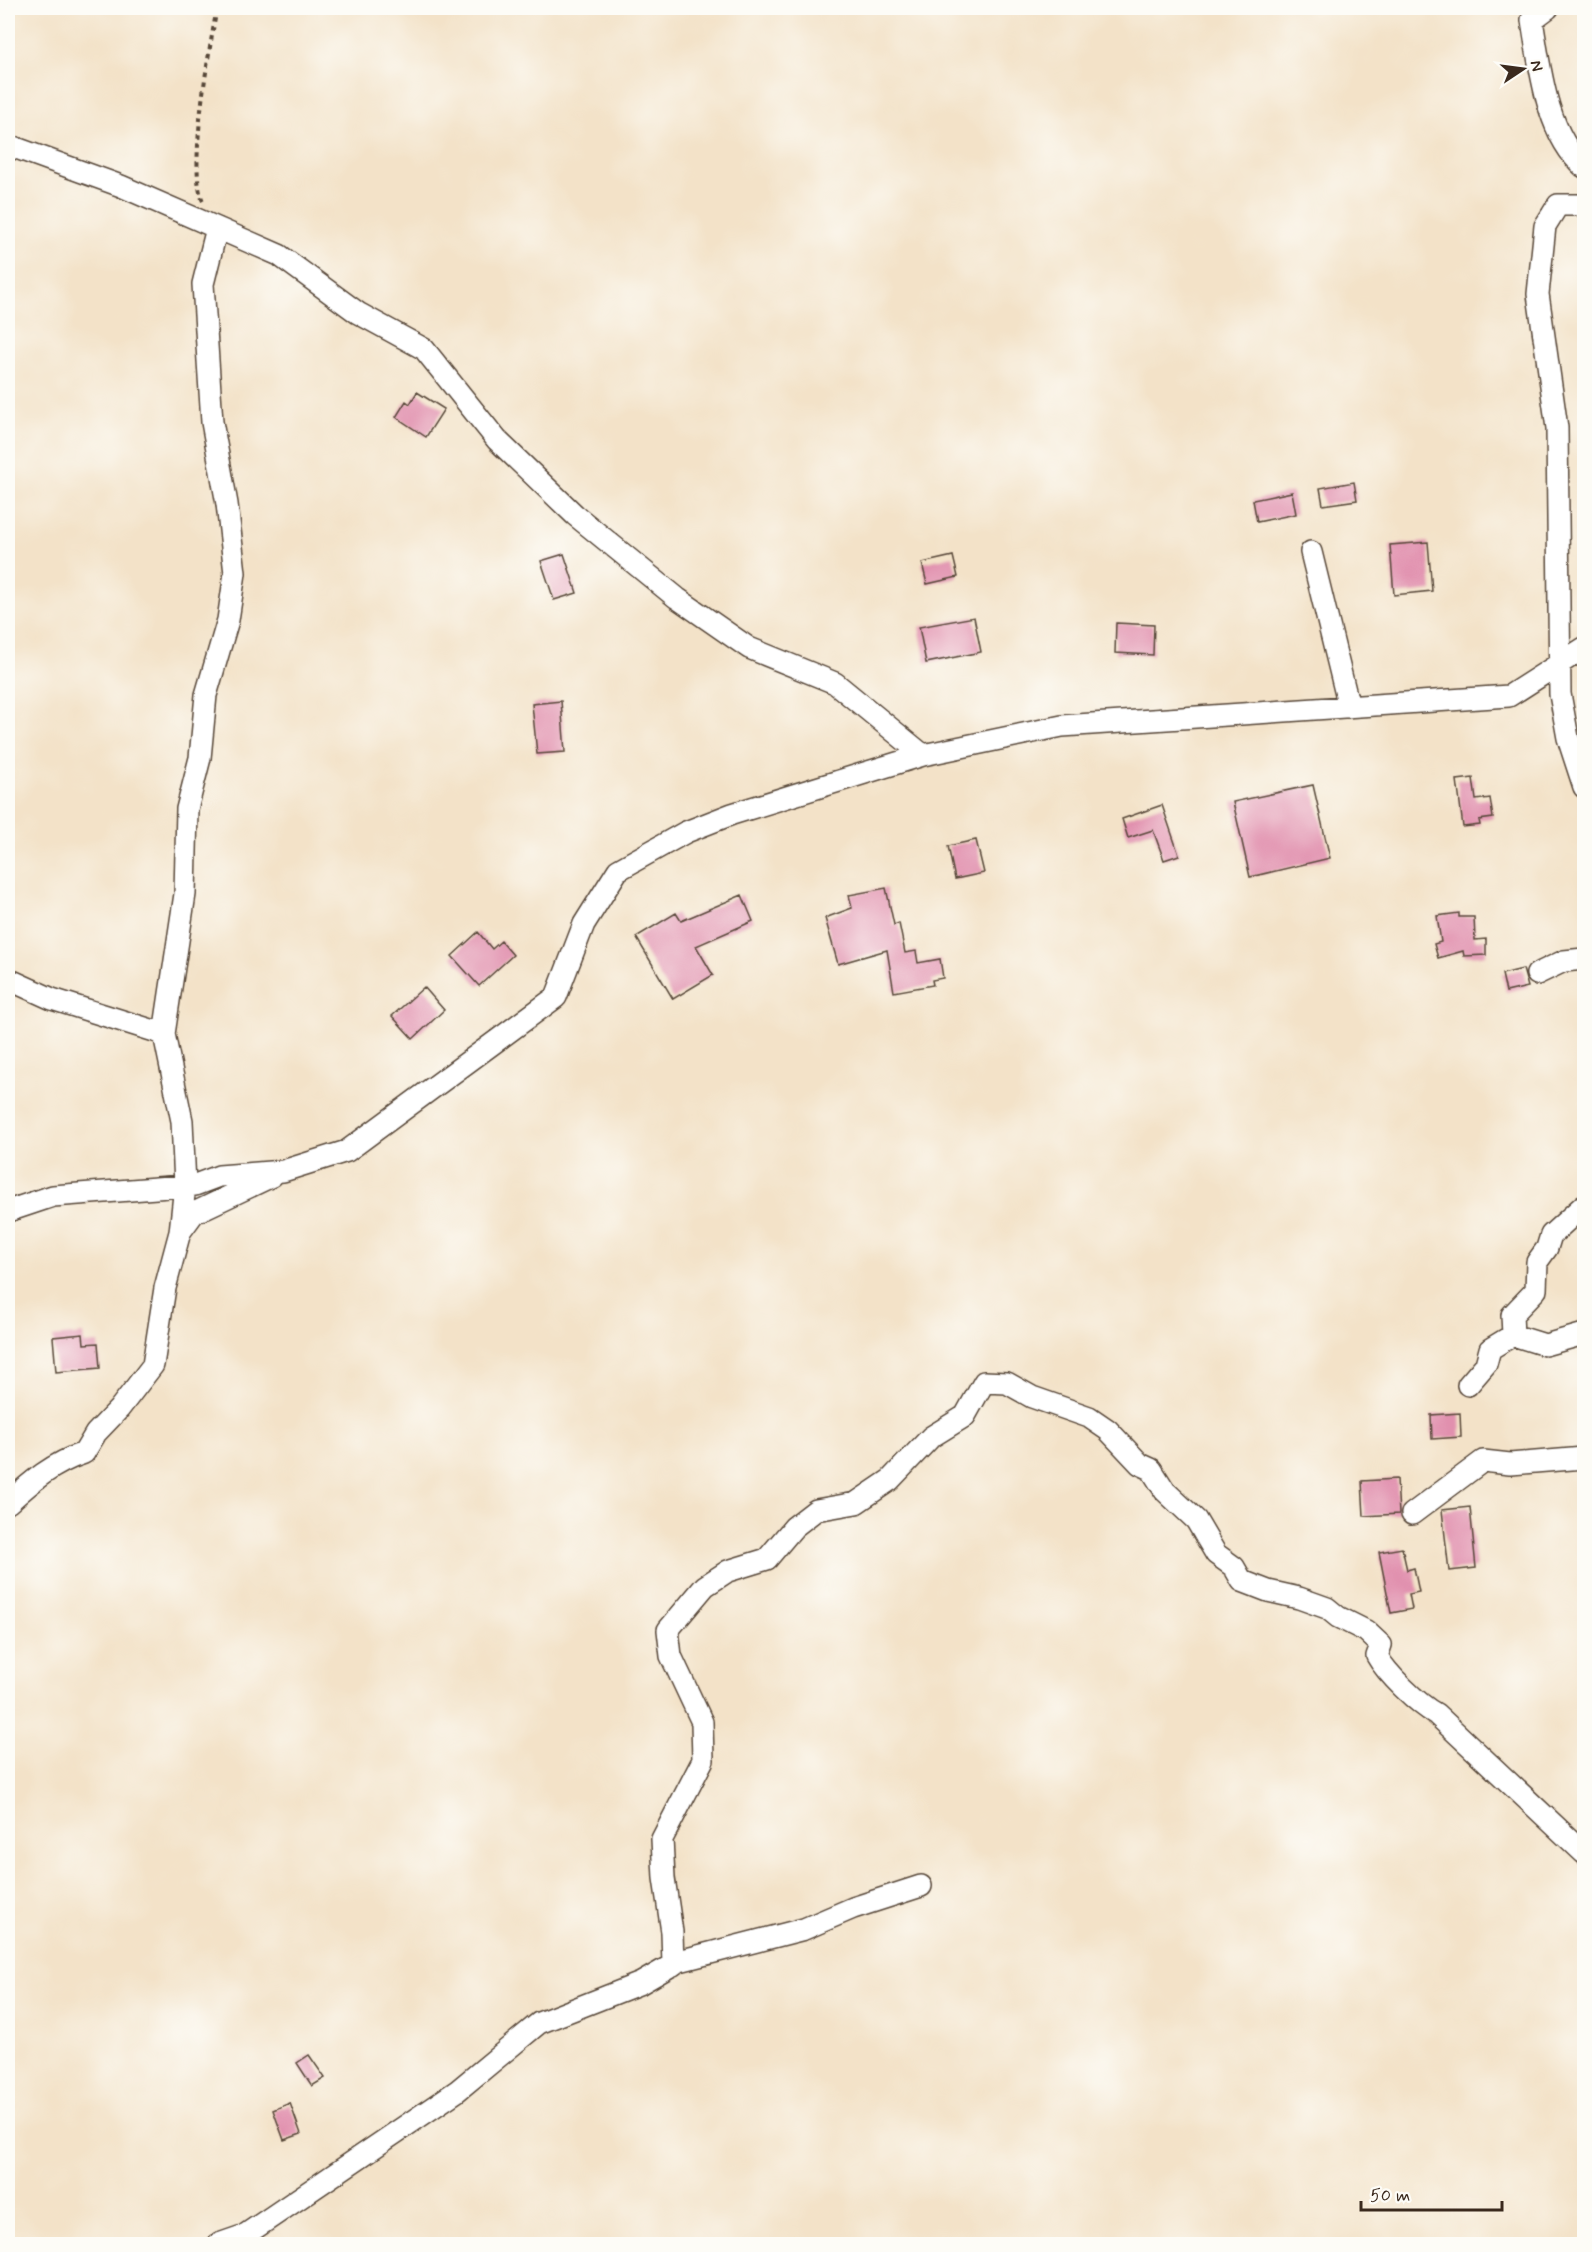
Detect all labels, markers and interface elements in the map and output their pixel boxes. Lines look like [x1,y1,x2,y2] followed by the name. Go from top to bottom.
[1493,39,1553,99] north arrow
[1525,58,1548,74] text: N
[1361,2174,1502,2212] scale bar
[1370,2184,1410,2208] text: 50 m

